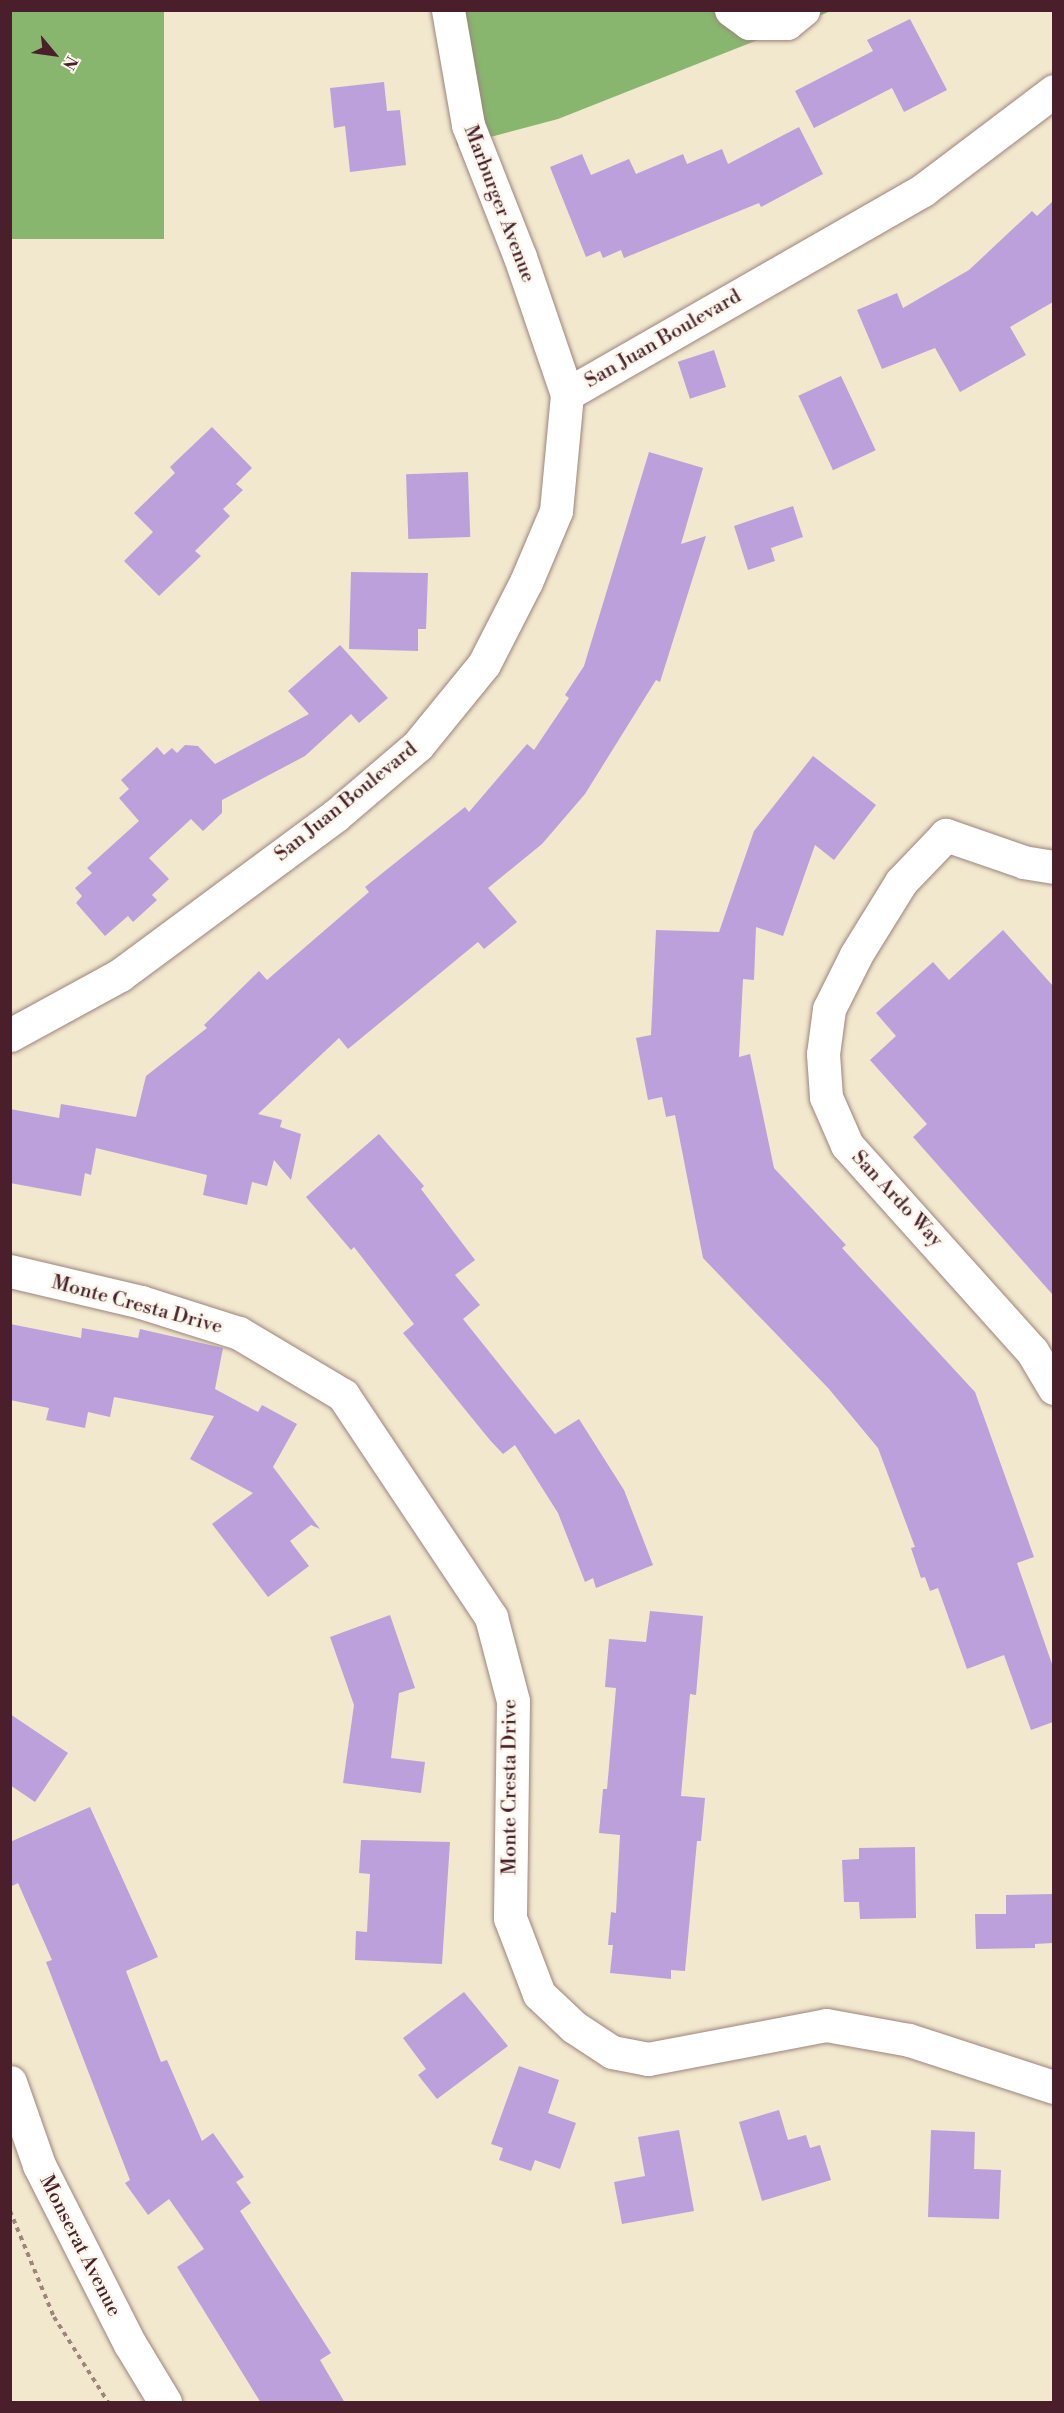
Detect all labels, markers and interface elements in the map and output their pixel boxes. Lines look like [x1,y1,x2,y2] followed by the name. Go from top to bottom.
[24,24,84,84] north arrow
[58,52,82,73] text: N
[458,122,540,286] street label: Marburger Avenue
[581,285,745,393] street label: San Juan Boulevard
[270,737,422,867] street label: San Juan Boulevard
[846,1146,948,1252] street label: San Ardo Way
[49,1271,225,1339] street label: Monte Cresta Drive
[498,1699,522,1875] street label: Monte Cresta Drive
[34,2171,126,2321] street label: Monserat Avenue

